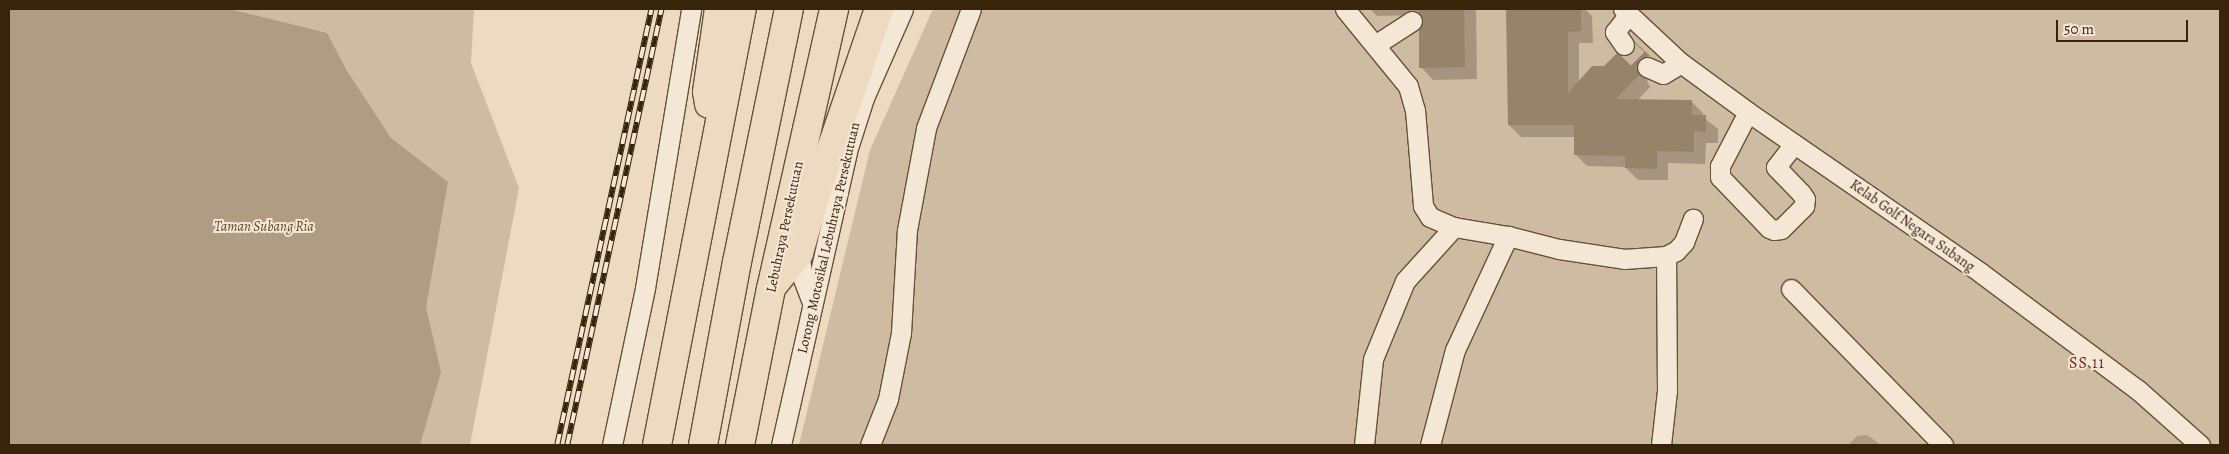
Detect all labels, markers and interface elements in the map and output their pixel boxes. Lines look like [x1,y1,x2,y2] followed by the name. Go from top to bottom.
[2059,10,2192,42] scale bar
[2064,19,2094,39] text: 50 m
[794,121,864,355] street label: Lorong Motosikal Lebuhraya Persekutuan
[763,160,807,294] street label: Lebuhraya Persekutuan
[1846,177,1978,275] street label: Kelab Golf Negara Subang
[214,219,314,235] park label: Taman Subang Ria
[2068,353,2106,373] district label: SS 11

